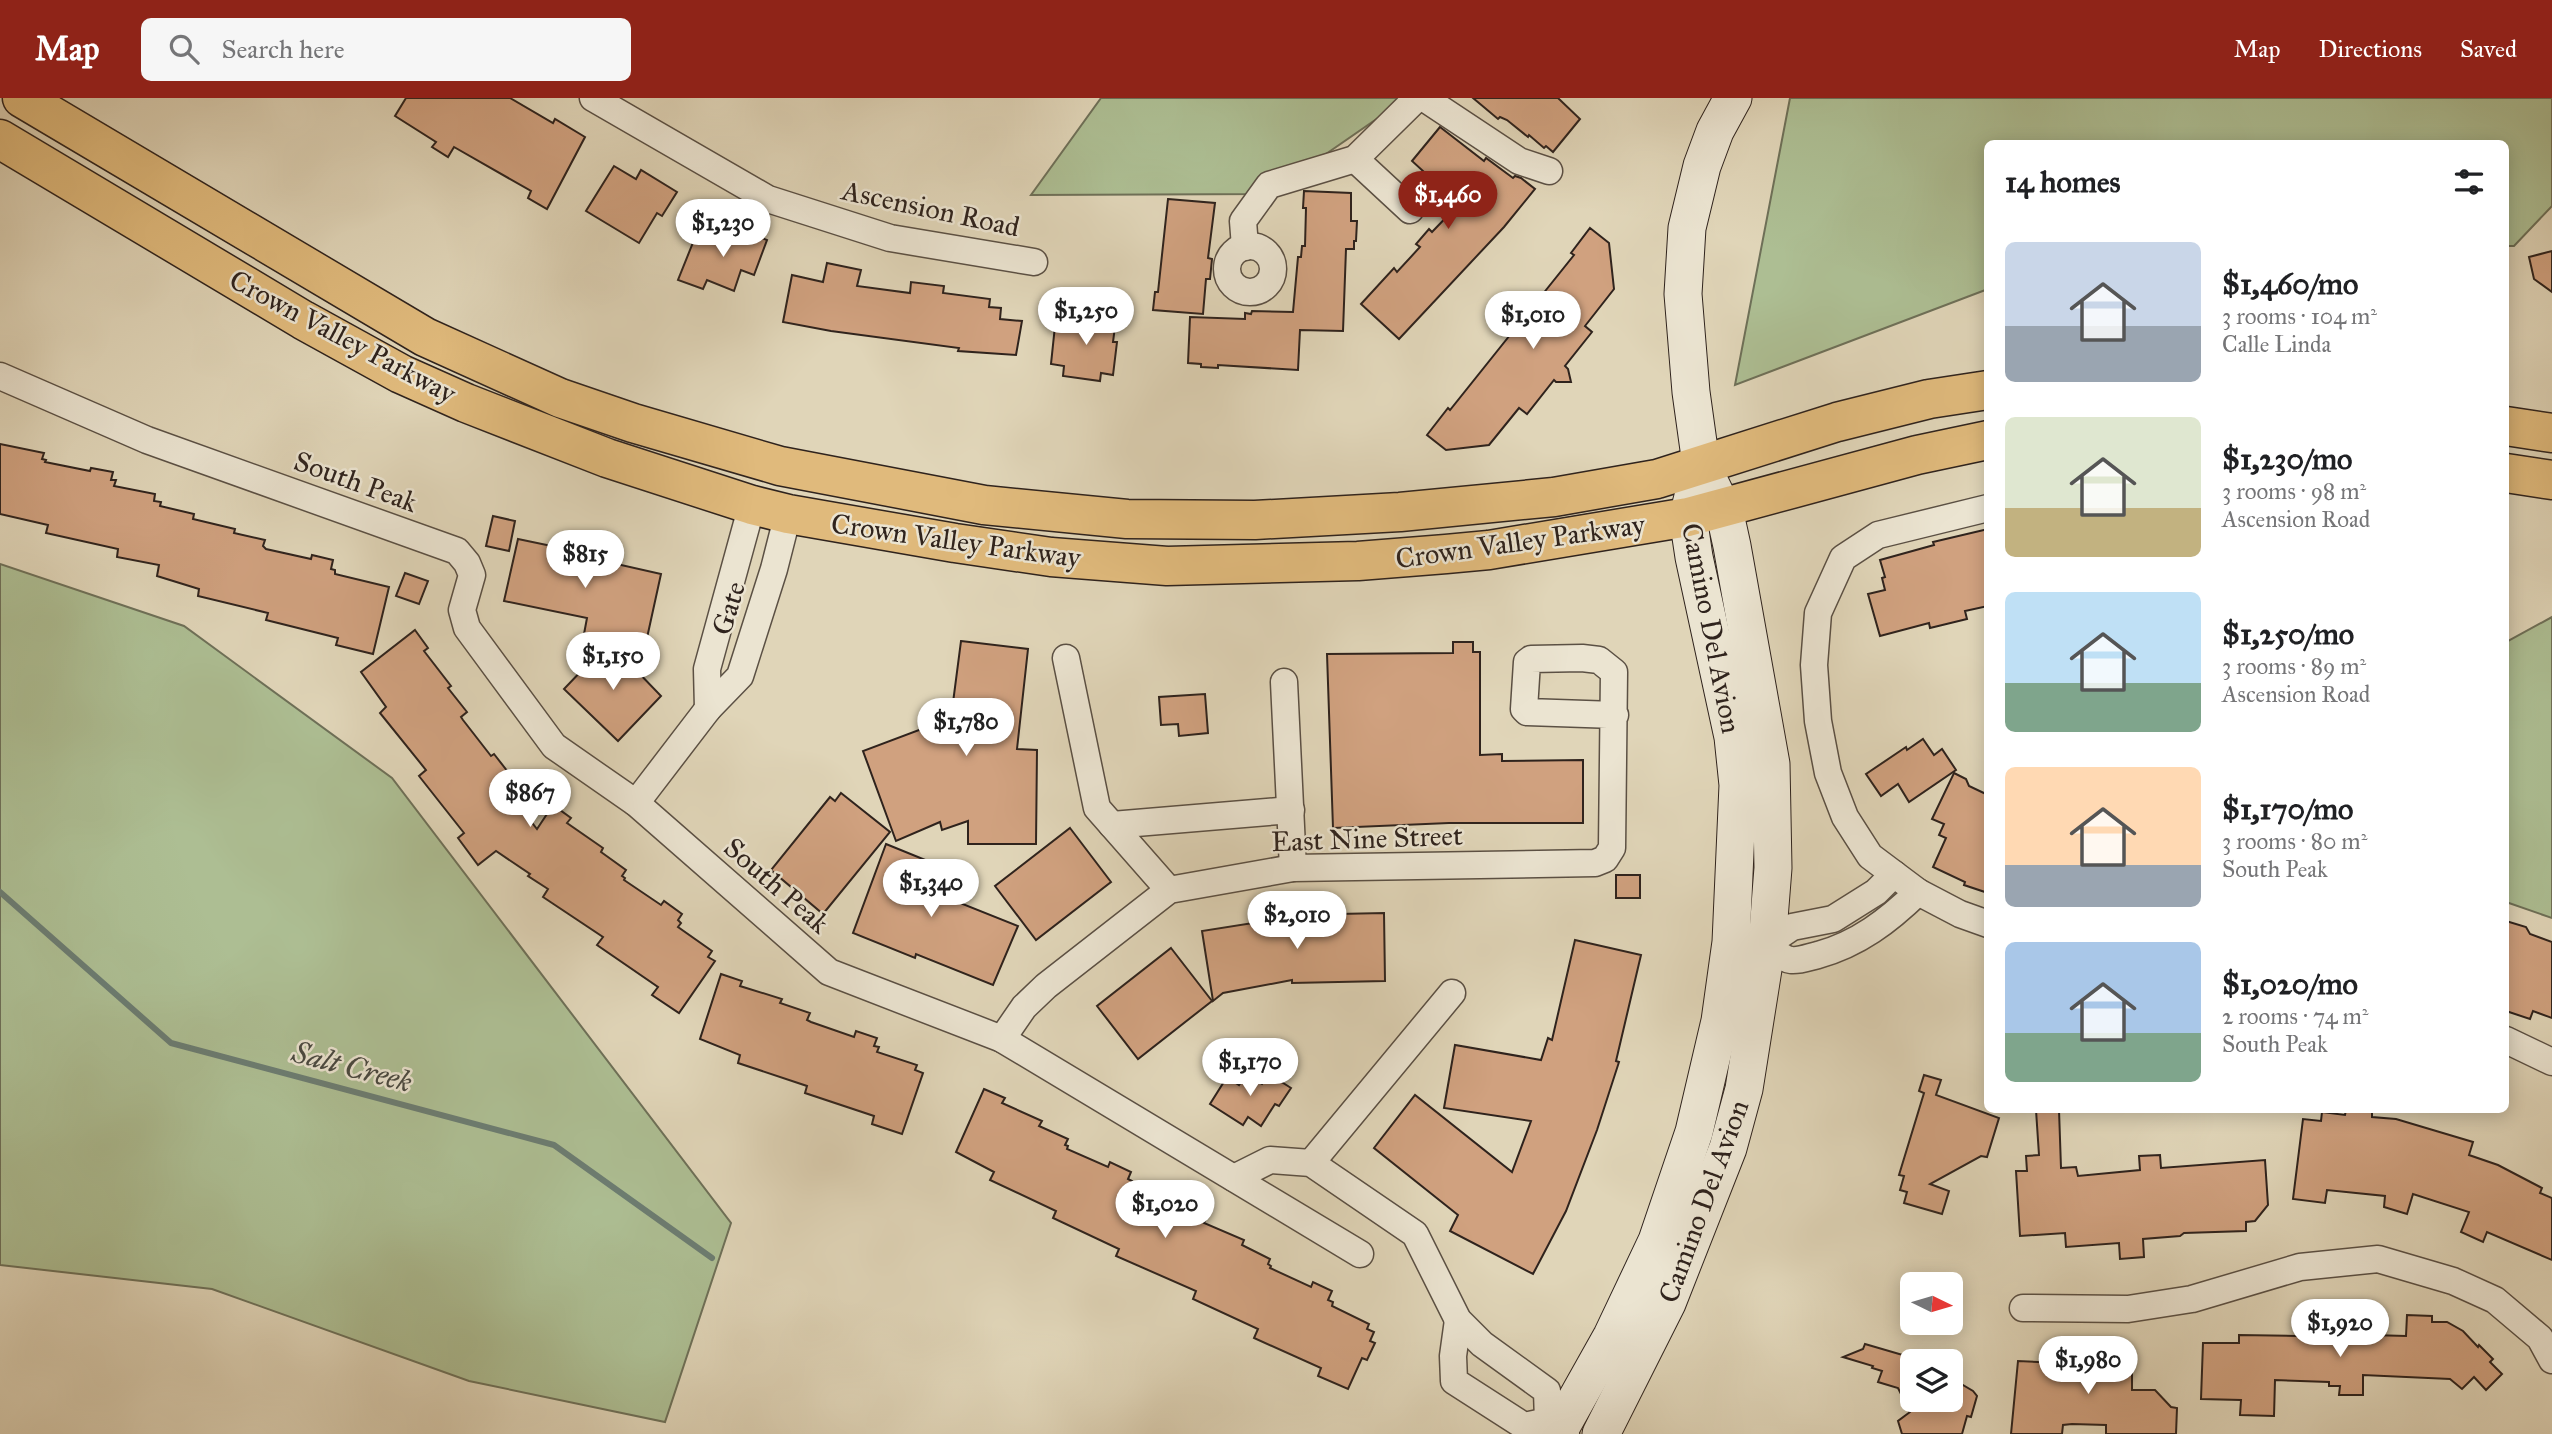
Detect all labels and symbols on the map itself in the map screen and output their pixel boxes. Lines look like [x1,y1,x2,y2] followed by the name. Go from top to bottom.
[838,172,1023,244] street label: Ascension Road
[1391,172,1505,231] pin: $1,460
[666,200,780,259] pin: $1,230
[224,262,463,411] street label: Crown Valley Parkway
[1029,288,1143,347] pin: $1,250
[1476,292,1590,351] pin: $1,010
[289,443,422,520] street label: South Peak
[829,506,1084,575] street label: Crown Valley Parkway
[1393,507,1648,576] street label: Crown Valley Parkway
[1674,520,1749,736] street label: Camino Del Avion
[544,531,626,590] pin: $815
[704,577,753,639] street label: Gate
[556,632,670,692] pin: $1,150
[909,698,1023,758] pin: $1,780
[489,770,571,829] pin: $867
[1271,818,1464,859] street label: East Nine Street
[717,830,837,941] street label: South Peak
[874,860,988,919] pin: $1,340
[1240,892,1354,951] pin: $2,010
[287,1034,416,1100] water label: Salt Creek
[1193,1038,1307,1098] pin: $1,170
[1651,1095,1756,1307] street label: Camino Del Avion
[1108,1180,1222,1240] pin: $1,020
[1900,1272,1964,1335] north arrow
[2283,1300,2397,1359] pin: $1,920
[2031,1336,2145,1396] pin: $1,980

